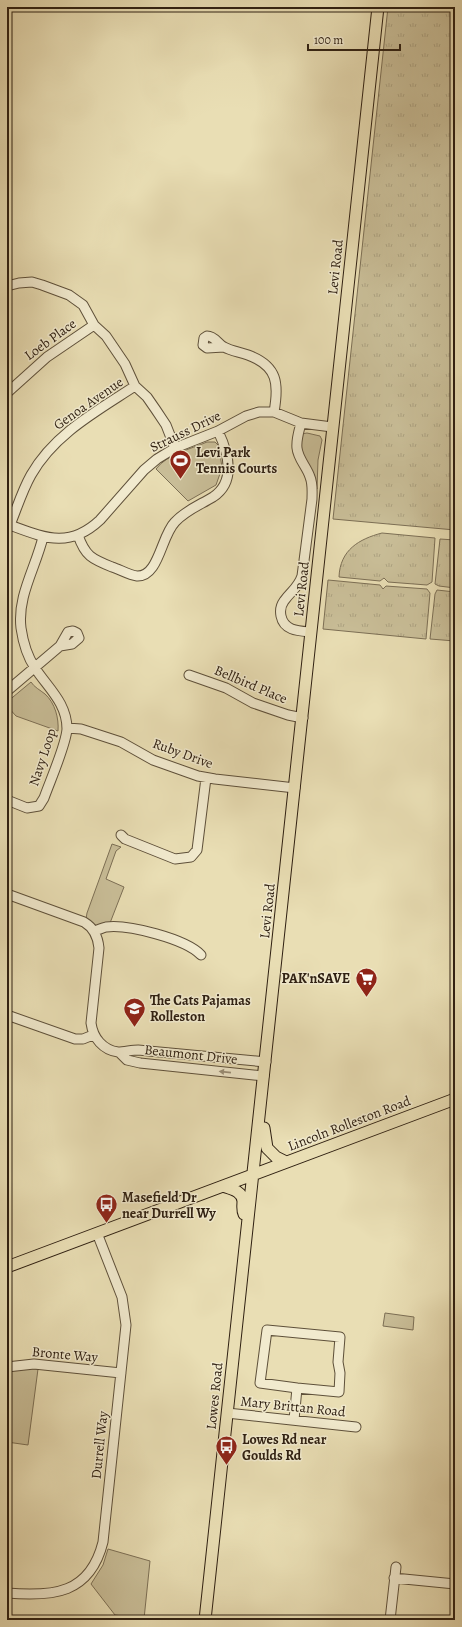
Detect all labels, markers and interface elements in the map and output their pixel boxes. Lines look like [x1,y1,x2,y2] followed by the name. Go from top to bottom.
[308,26,400,52] scale bar
[314,32,343,48] text: 100 m
[323,238,348,296] street label: Levi Road
[20,314,80,365] street label: Loeb Place
[50,372,127,434] street label: Genoa Avenue
[147,406,224,457] street label: Strauss Drive
[196,443,277,478] place label: Levi Park Tennis Courts
[168,447,194,480] sports icon: Levi Park Tennis Courts
[289,560,314,618] street label: Levi Road
[211,661,290,708] street label: Bellbird Place
[24,726,61,788] street label: Navy Loop
[150,734,216,773] street label: Ruby Drive
[255,882,280,940] street label: Levi Road
[353,965,379,998] supermarket icon: PAK'nSAVE
[282,969,350,988] place label: PAK'nSAVE
[150,991,251,1026] place label: The Cats Pajamas Rolleston
[122,995,148,1028] school or university icon: The Cats Pajamas Rolleston
[143,1040,239,1069] street label: Beaumont Drive
[219,1069,231,1075] one-way arrow
[285,1091,414,1156] street label: Lincoln Rolleston Road
[122,1188,216,1223] place label: Masefield Dr near Durrell Wy
[93,1192,119,1225] bus stop icon: Masefield Dr near Durrell Wy
[31,1342,99,1367] street label: Bronte Way
[202,1361,228,1431] street label: Lowes Road
[239,1392,347,1422] street label: Mary Brittan Road
[86,1409,113,1480] street label: Durrell Way
[242,1430,327,1465] place label: Lowes Rd near Goulds Rd
[214,1434,240,1467] bus stop icon: Lowes Rd near Goulds Rd

